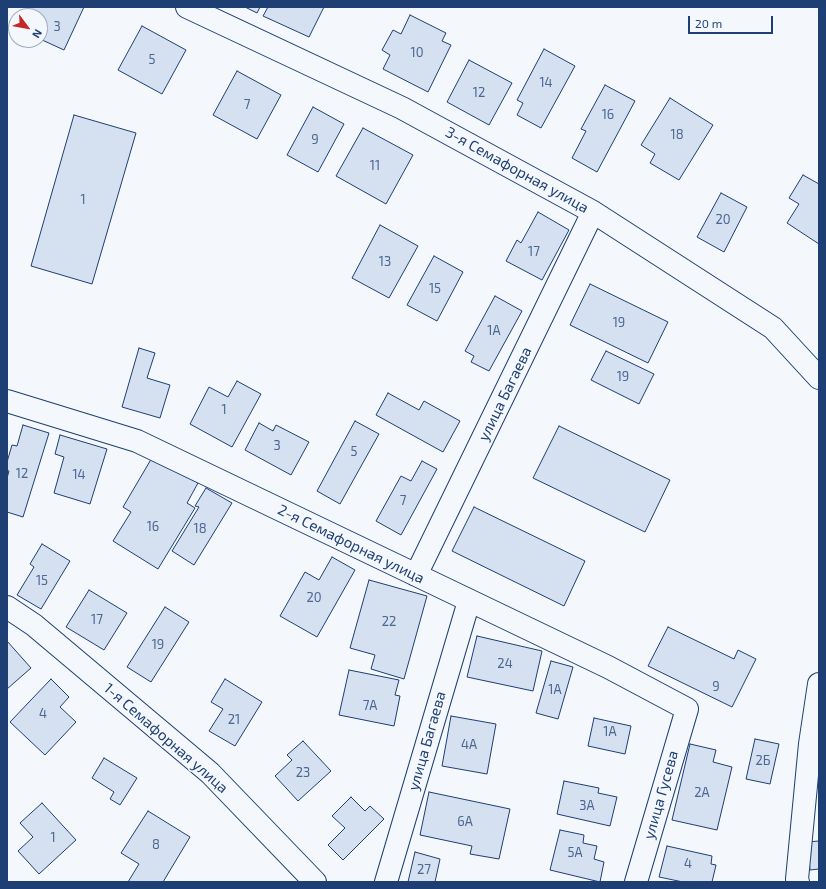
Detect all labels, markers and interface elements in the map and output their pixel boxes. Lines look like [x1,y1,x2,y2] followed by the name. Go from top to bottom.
[8,8,48,48] north arrow
[690,8,775,34] scale bar
[695,16,722,30] text: 20 m
[53,19,61,35] house number: 3
[30,27,45,41] text: N
[410,45,424,61] house number: 10
[149,52,155,68] house number: 5
[539,75,553,91] house number: 14
[473,85,485,101] house number: 12
[244,97,250,113] house number: 7
[602,107,614,123] house number: 16
[442,123,592,217] street label: 3-я Семафорная улица
[670,127,684,143] house number: 18
[311,132,319,148] house number: 9
[370,158,380,174] house number: 11
[80,192,86,208] house number: 1
[715,212,731,228] house number: 20
[528,244,540,260] house number: 17
[379,254,391,270] house number: 13
[429,281,441,297] house number: 15
[613,315,625,331] house number: 19
[487,323,501,339] house number: 1А
[474,344,536,444] street label: улица Багаева
[617,369,629,385] house number: 19
[221,402,227,418] house number: 1
[273,438,281,454] house number: 3
[351,444,357,460] house number: 5
[16,466,28,482] house number: 12
[72,467,86,483] house number: 14
[400,493,406,509] house number: 7
[275,501,427,587] street label: 2-я Семафорная улица
[147,519,159,535] house number: 16
[193,521,207,537] house number: 18
[36,573,48,589] house number: 15
[306,590,322,606] house number: 20
[91,612,103,628] house number: 17
[382,614,396,630] house number: 22
[152,637,164,653] house number: 19
[497,656,513,672] house number: 24
[100,679,232,797] street label: 1-я Семафорная улица
[712,679,720,695] house number: 9
[548,682,562,698] house number: 1А
[404,689,450,793] street label: улица Багаева
[363,698,377,714] house number: 7А
[39,706,47,722] house number: 4
[228,712,240,728] house number: 21
[603,724,617,740] house number: 1А
[461,737,477,753] house number: 4А
[640,749,682,841] street label: улица Гусева
[755,753,771,769] house number: 2Б
[296,765,310,781] house number: 23
[694,785,710,801] house number: 2А
[579,798,595,814] house number: 3А
[457,814,473,830] house number: 6А
[50,830,56,846] house number: 1
[152,837,160,853] house number: 8
[567,845,583,861] house number: 5А
[684,856,692,872] house number: 4
[417,862,431,878] house number: 27

